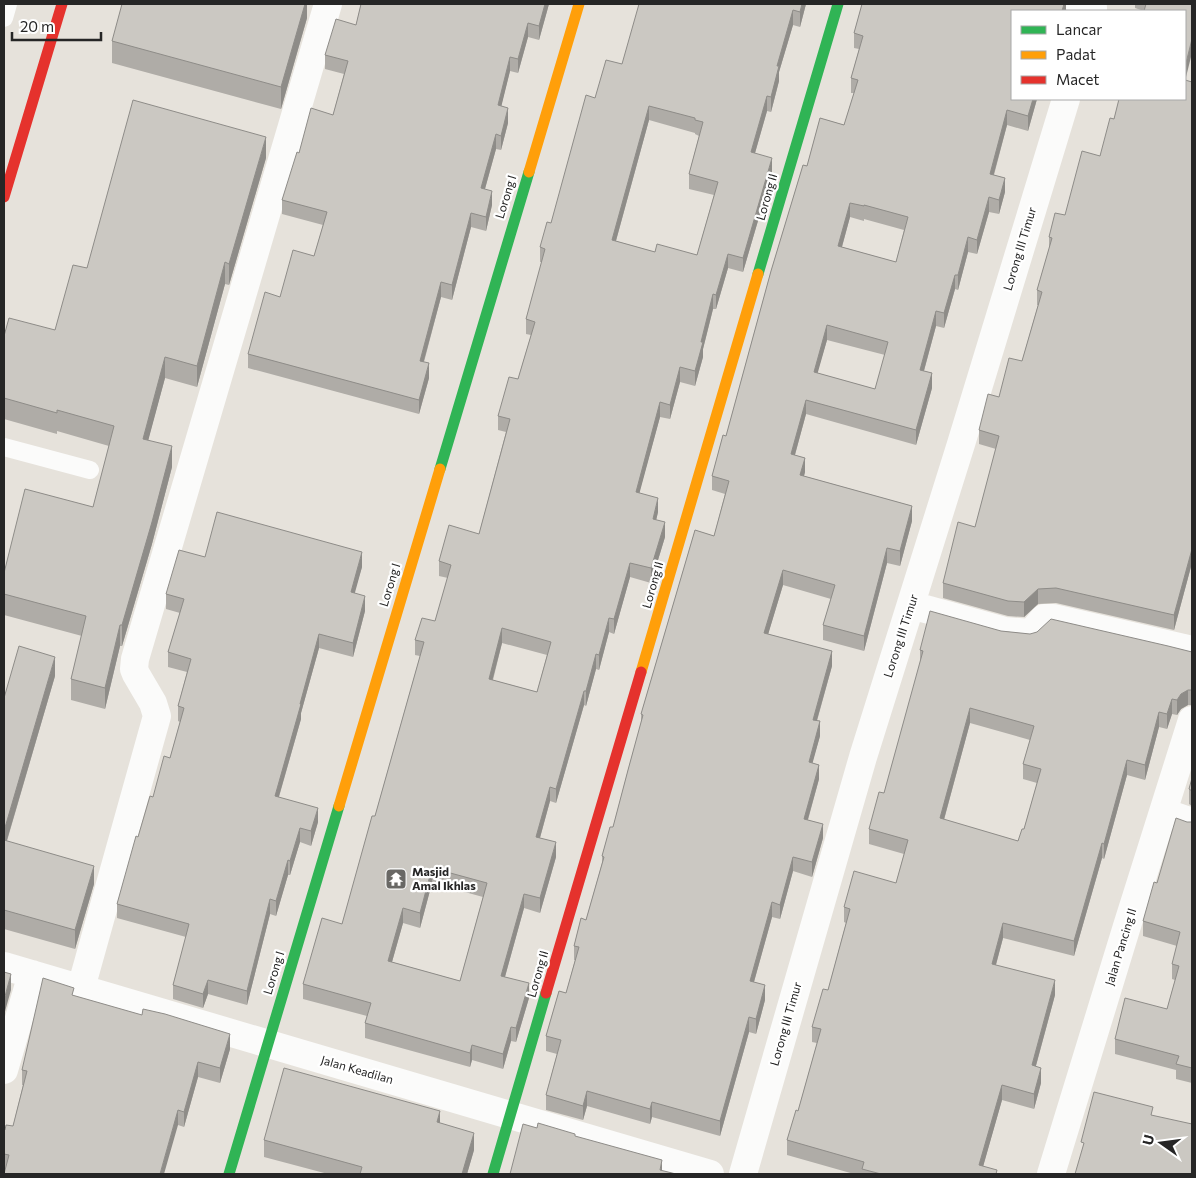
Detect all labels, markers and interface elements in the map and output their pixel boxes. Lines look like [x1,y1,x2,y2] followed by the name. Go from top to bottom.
[12,10,101,42] scale bar
[1011,10,1186,100] legend
[20,17,54,35] text: 20 m
[1056,20,1102,38] text: Lancar
[1056,45,1096,63] text: Padat
[1056,70,1099,88] text: Macet
[753,172,779,222] street label: Lorong II
[492,173,518,220] street label: Lorong I
[1000,205,1038,292] street label: Lorong III Timur
[639,560,665,610] street label: Lorong II
[376,561,402,608] street label: Lorong I
[880,592,920,679] street label: Lorong III Timur
[412,864,476,892] place label: Masjid Amal Ikhlas
[384,867,408,891] temple icon: Masjid Amal Ikhlas
[1102,906,1139,987] street label: Jalan Pancing II
[260,949,286,996] street label: Lorong I
[524,949,550,999] street label: Lorong II
[766,980,804,1067] street label: Lorong III Timur
[319,1052,395,1087] street label: Jalan Keadilan
[1136,1118,1186,1168] north arrow
[1138,1133,1157,1147] text: U

